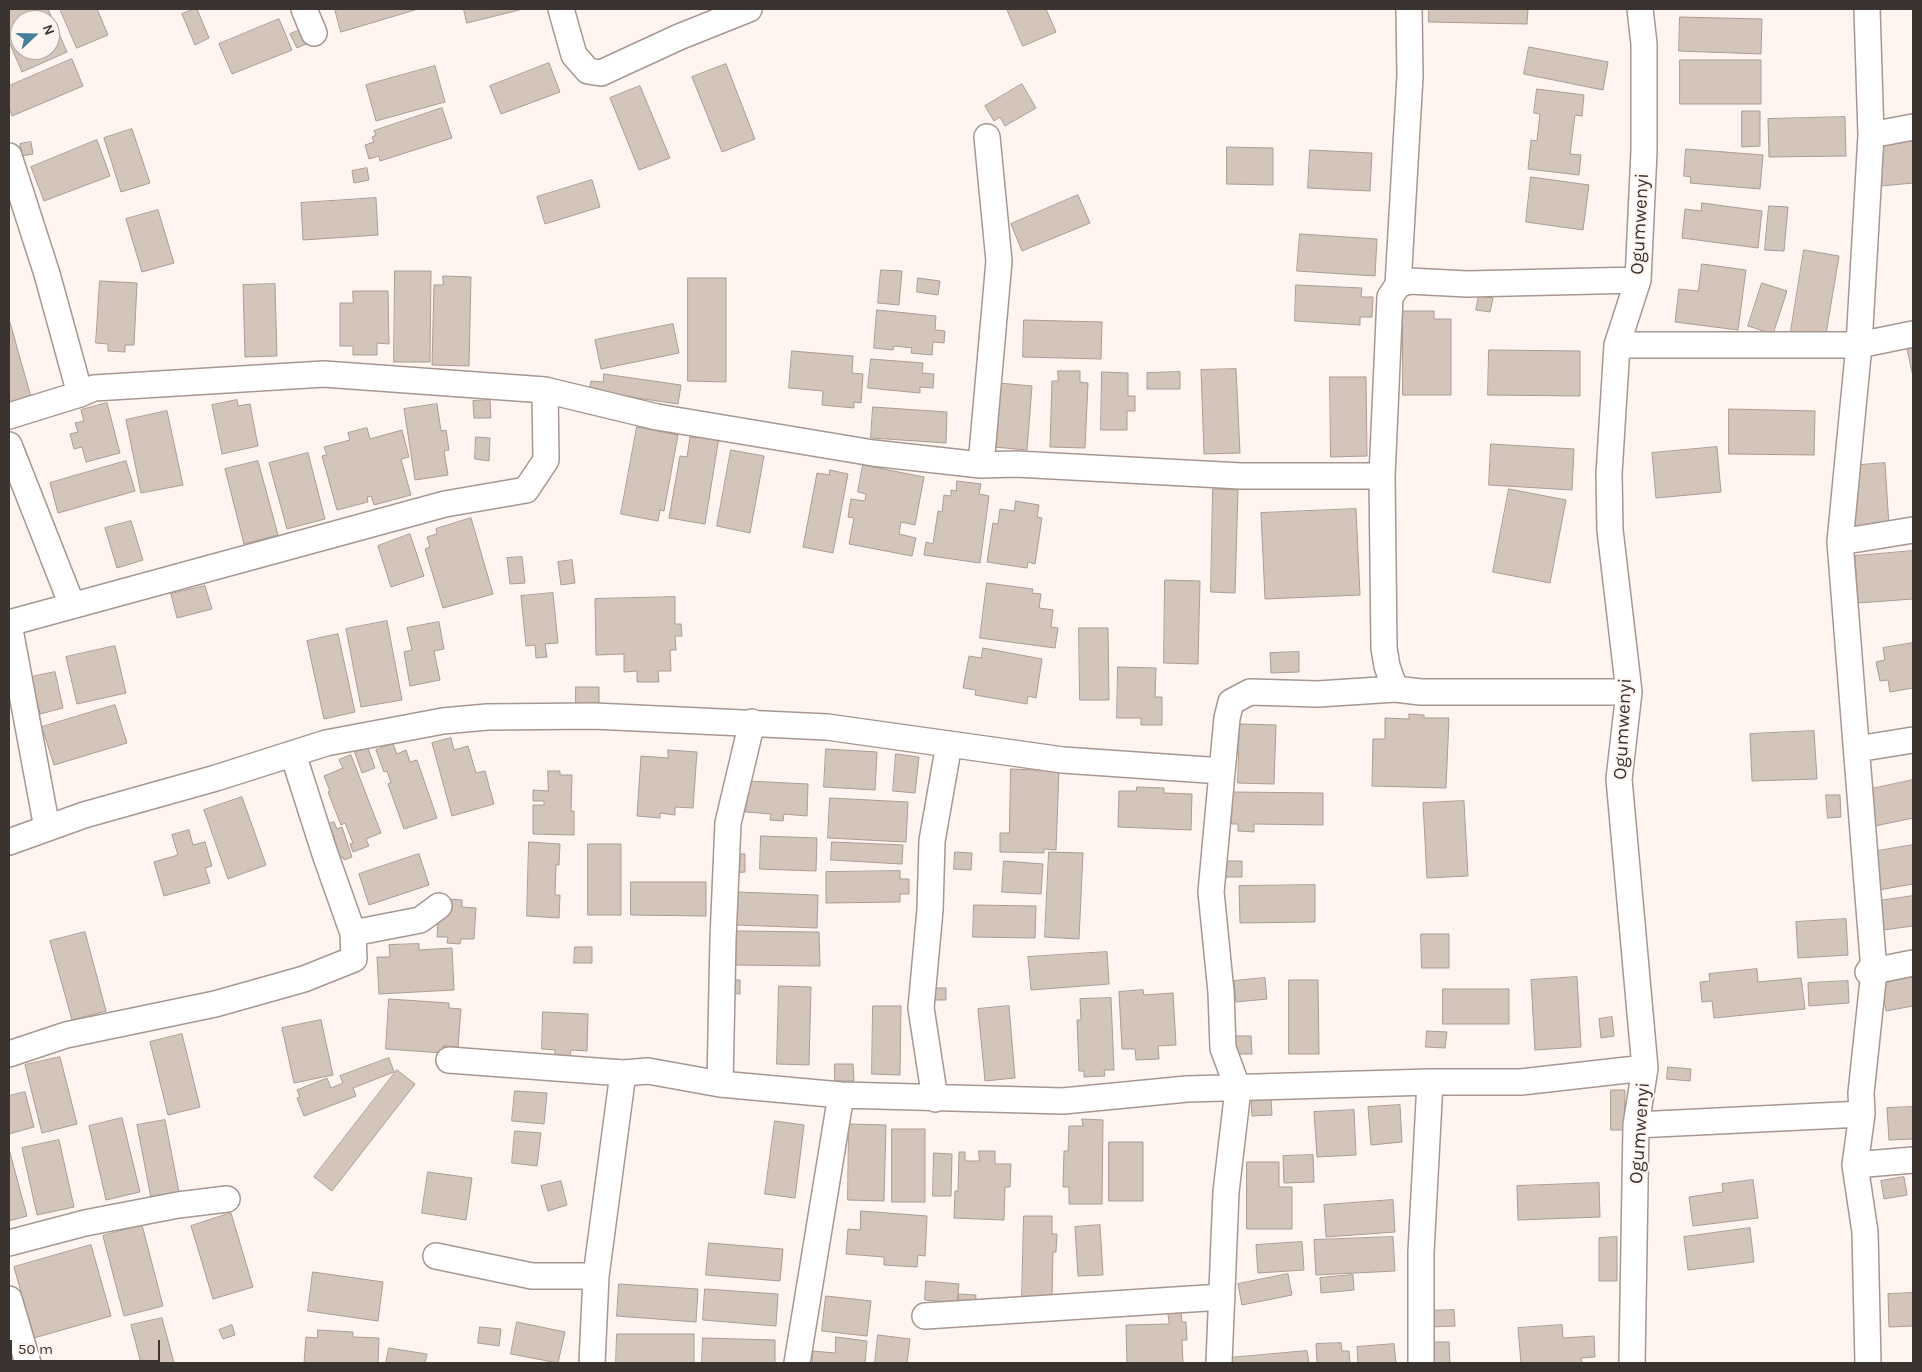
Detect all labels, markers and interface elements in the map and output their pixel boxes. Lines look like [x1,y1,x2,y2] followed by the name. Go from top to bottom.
[10,10,60,60] north arrow
[39,22,58,38] text: N
[1626,173,1654,275] street label: Ogumwenyi
[1609,678,1637,780] street label: Ogumwenyi
[1625,1081,1655,1185] street label: Ogumwenyi
[12,1330,162,1362] scale bar
[18,1340,53,1358] text: 50 m

